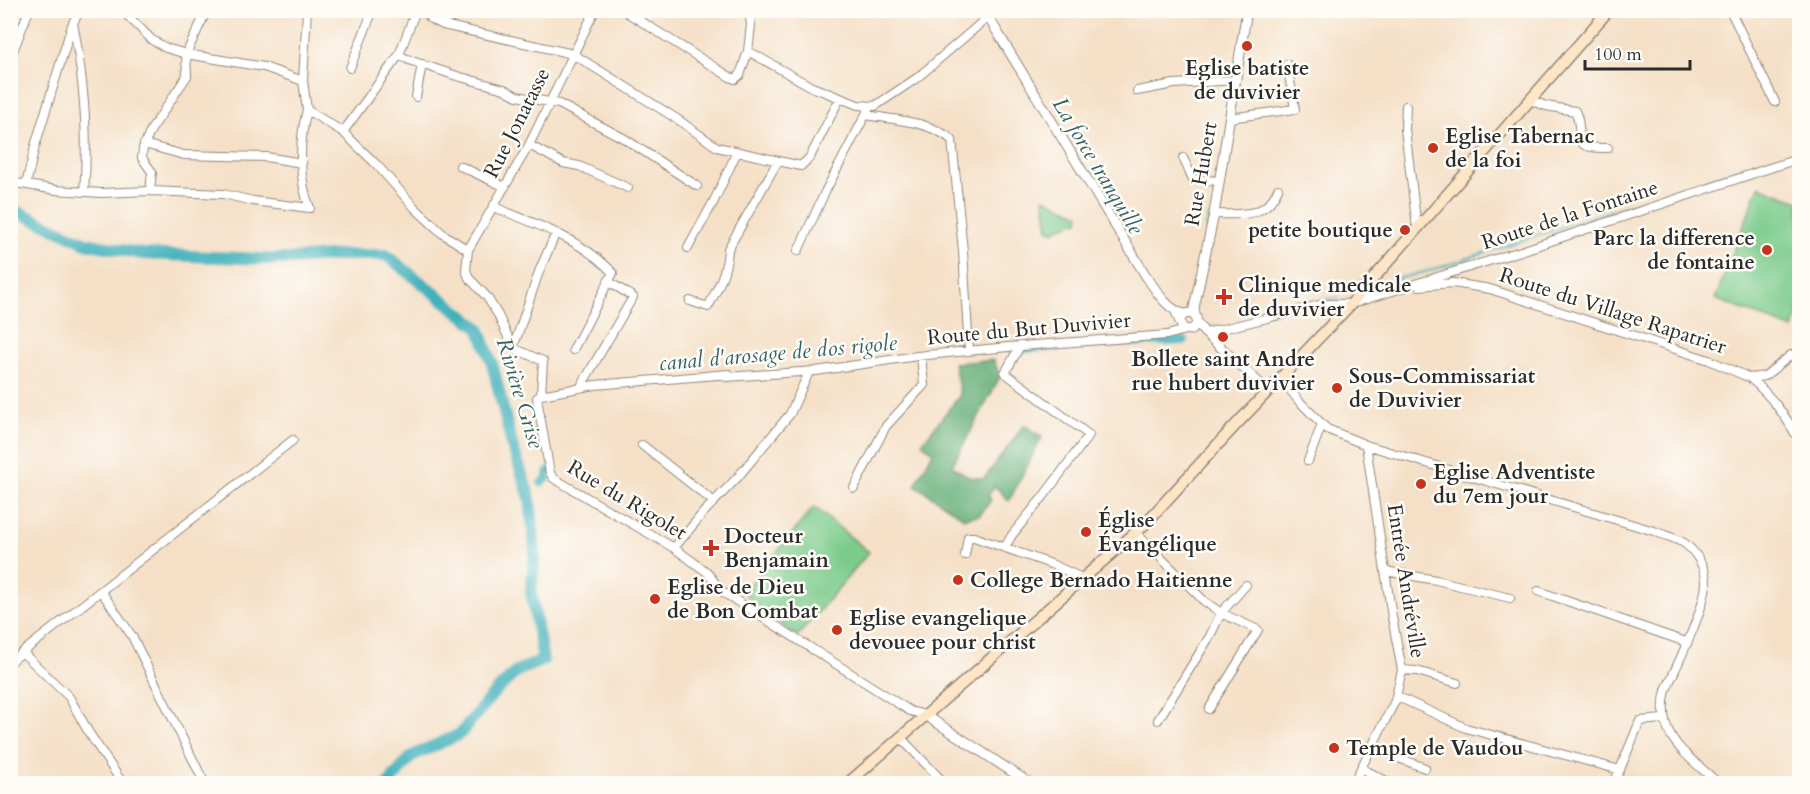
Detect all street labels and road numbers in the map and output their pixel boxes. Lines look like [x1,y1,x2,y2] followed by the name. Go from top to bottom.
[477,63,557,183] street label: Rue Jonatasse
[1178,119,1224,228] street label: Rue Hubert
[1478,173,1662,257] street label: Route de la Fontaine
[1496,261,1730,361] street label: Route du Village Rapatrier
[926,306,1132,352] street label: Route du But Duvivier
[562,453,693,547] street label: Rue du Rigolet
[1379,502,1433,660] street label: Entrée Andréville

